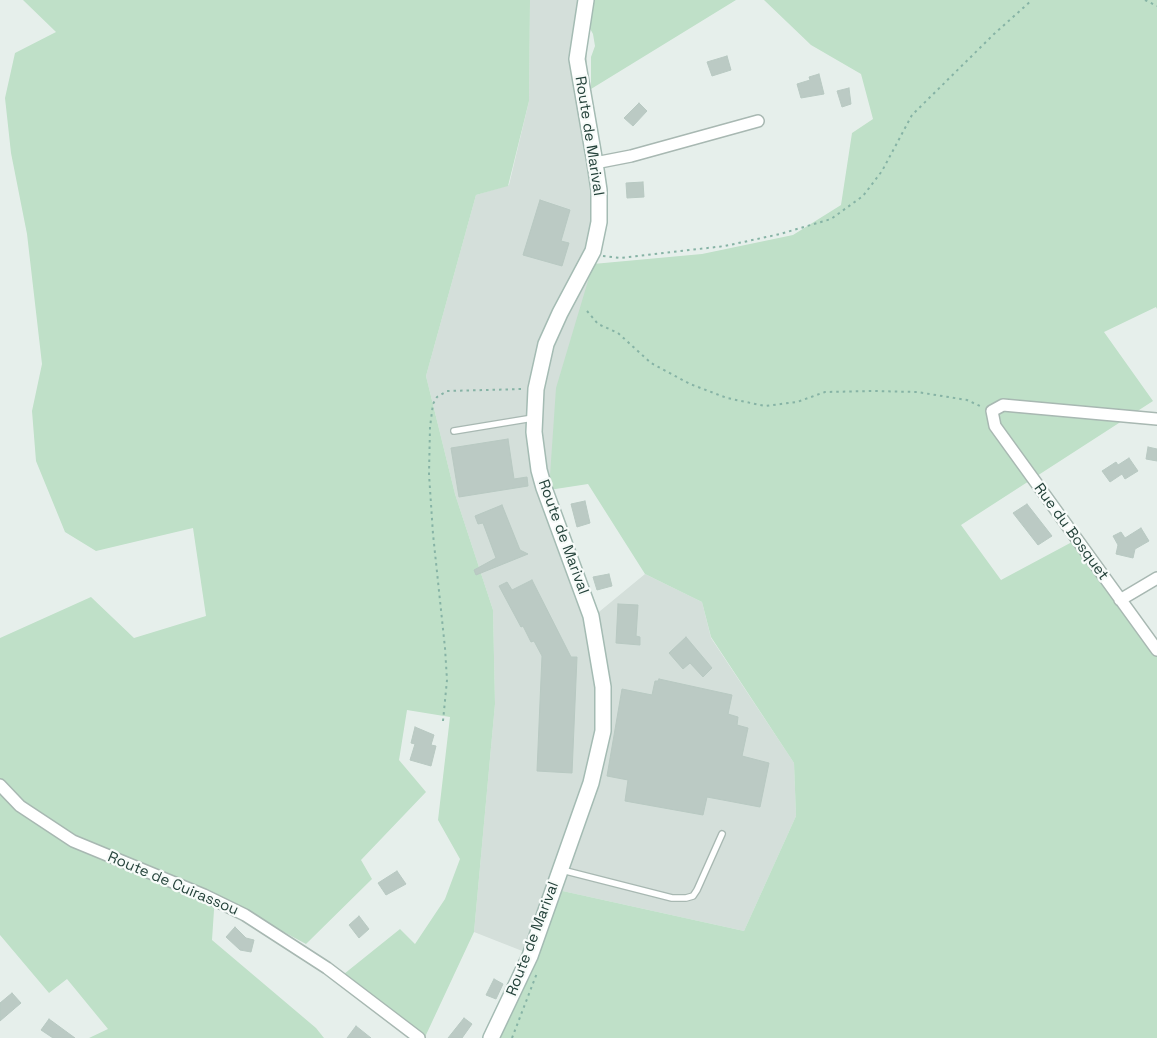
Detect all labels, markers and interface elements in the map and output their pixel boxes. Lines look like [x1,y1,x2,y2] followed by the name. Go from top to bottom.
[571,75,607,197] street label: Route de Marival
[534,477,592,597] street label: Route de Marival
[1030,480,1112,584] street label: Rue du Bosquet
[105,848,241,920] street label: Route de Cuirassou
[503,879,563,999] street label: Route de Marival

